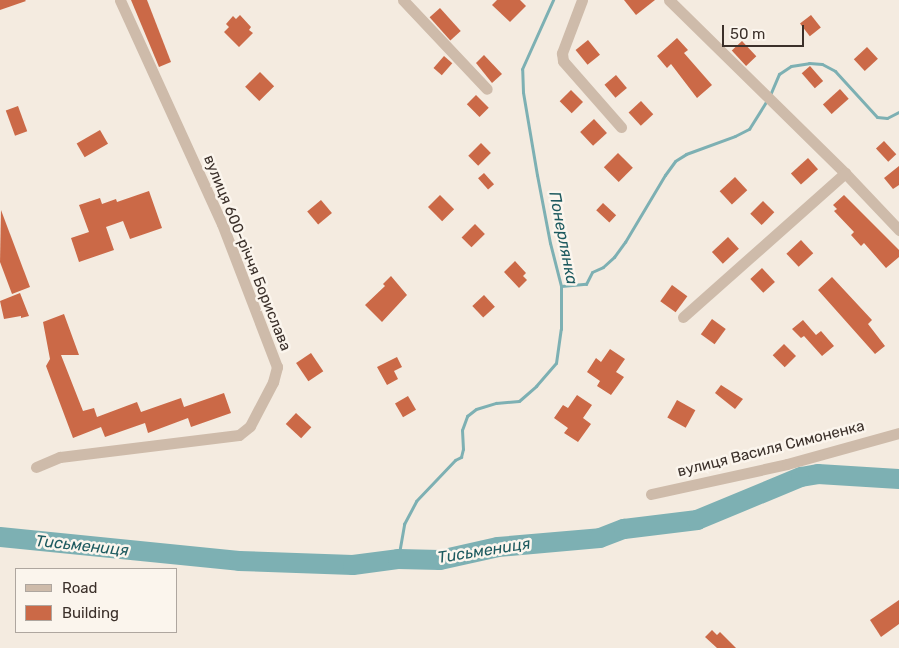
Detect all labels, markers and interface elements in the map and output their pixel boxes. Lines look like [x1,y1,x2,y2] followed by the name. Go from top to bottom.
[724,15,806,47] scale bar
[730,25,765,43] text: 50 m
[199,152,295,354] street label: вулиця 600-річчя Борислава
[545,190,581,286] water label: Понерлянка
[676,417,866,481] street label: вулиця Василя Симоненка
[34,532,130,560] water label: Тисьмениця
[436,534,532,568] water label: Тисьмениця
[15,568,178,633] legend
[62,579,98,597] text: Road
[62,604,119,622] text: Building

